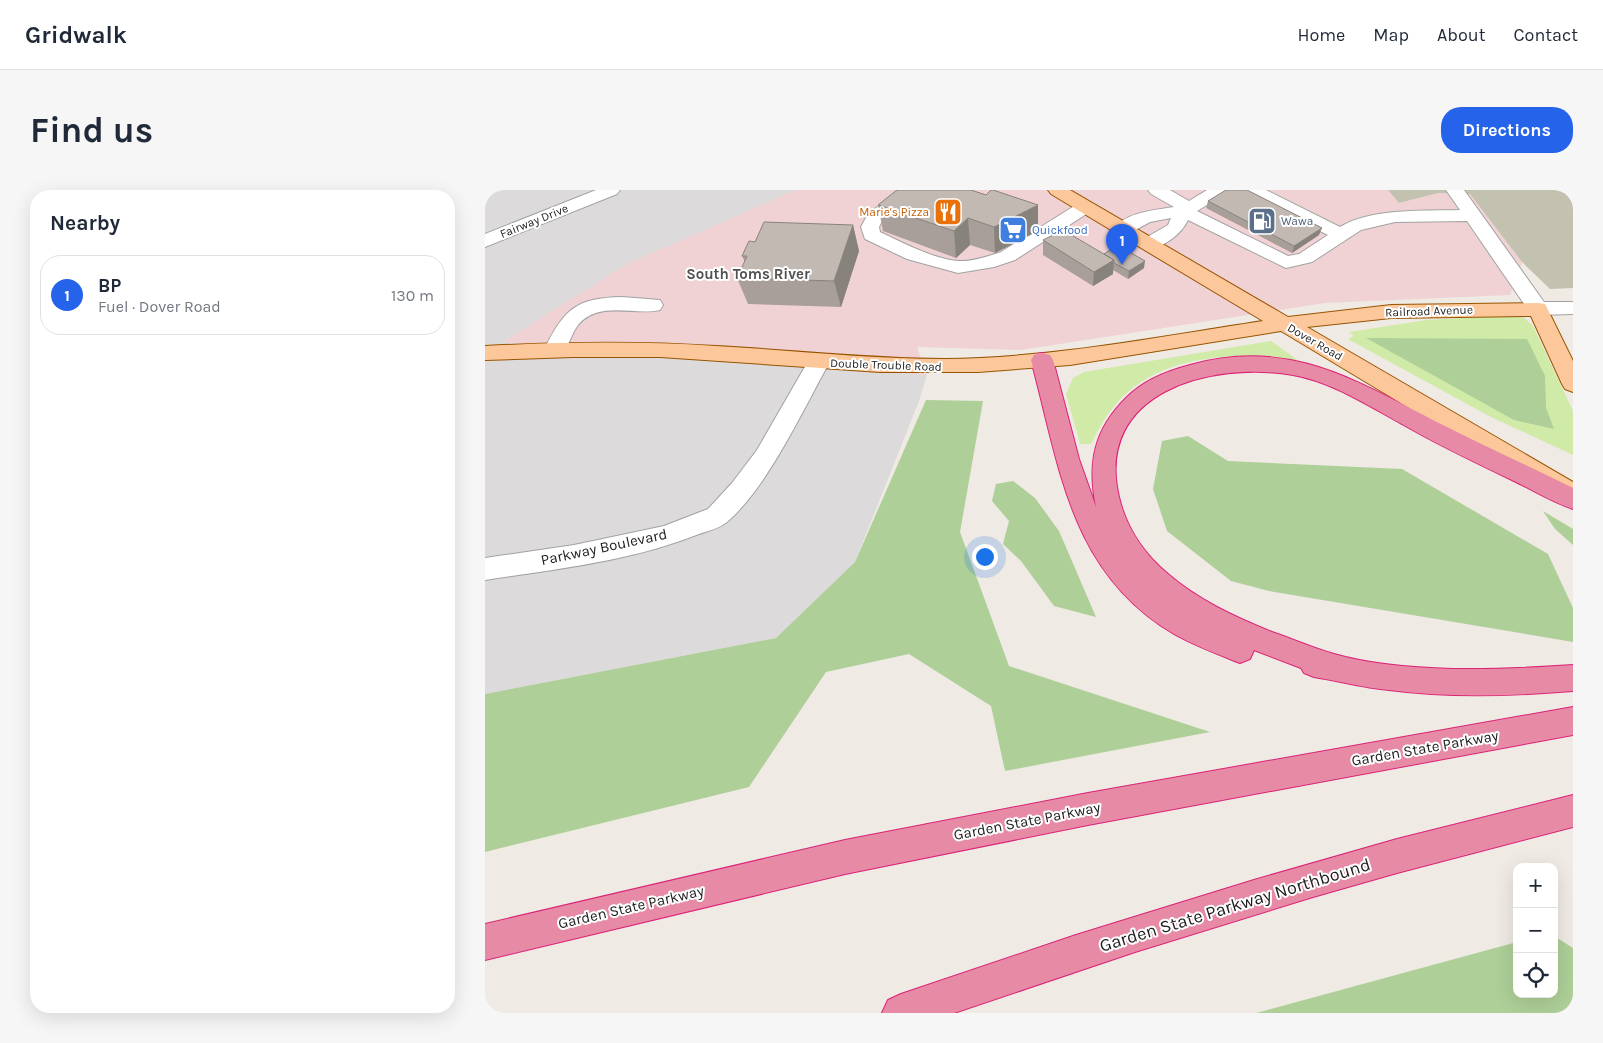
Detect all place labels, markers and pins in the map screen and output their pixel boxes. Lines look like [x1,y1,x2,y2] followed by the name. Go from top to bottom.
[933,197,963,227] restaurant icon: Marie's Pizza
[859,205,929,219] place label: Marie's Pizza
[1247,206,1277,236] fuel station icon: Wawa
[1281,214,1313,228] place label: Wawa
[998,215,1028,245] supermarket icon: Quickfood
[1032,223,1088,237] place label: Quickfood
[1106,224,1138,265] pin: 1

